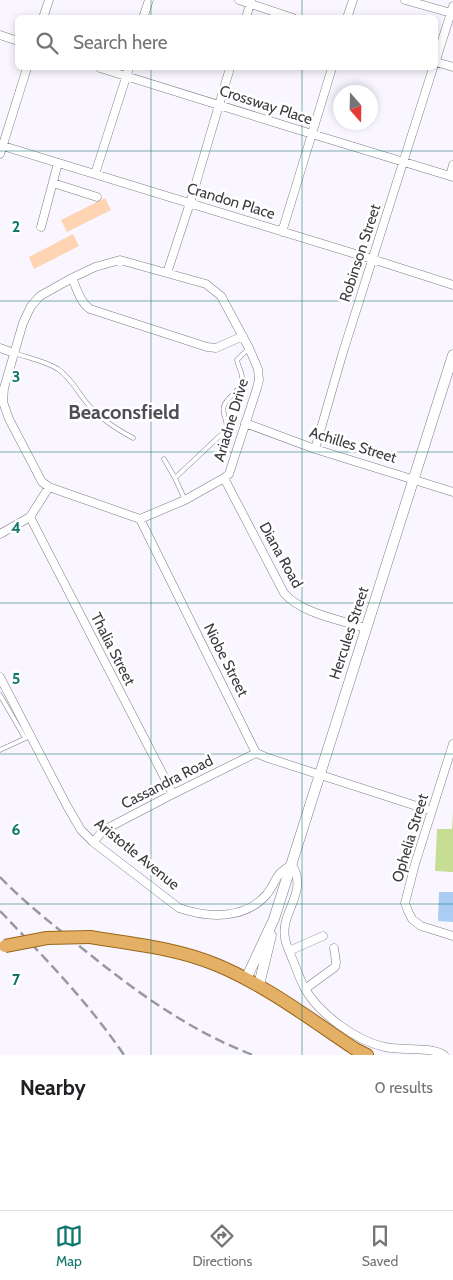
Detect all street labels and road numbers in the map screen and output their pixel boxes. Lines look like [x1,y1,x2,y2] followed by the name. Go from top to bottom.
[217,82,315,129] street label: Crossway Place
[185,179,278,223] street label: Crandon Place
[336,202,384,304] street label: Robinson Street
[210,376,252,464] street label: Ariadne Drive
[307,423,399,467] street label: Achilles Street
[256,519,306,591] street label: Diana Road
[326,584,372,682] street label: Hercules Street
[87,610,139,688] street label: Thalia Street
[200,620,252,700] street label: Niobe Street
[118,751,216,813] street label: Cassandra Road
[388,792,432,884] street label: Ophelia Street
[91,814,183,894] street label: Aristotle Avenue

